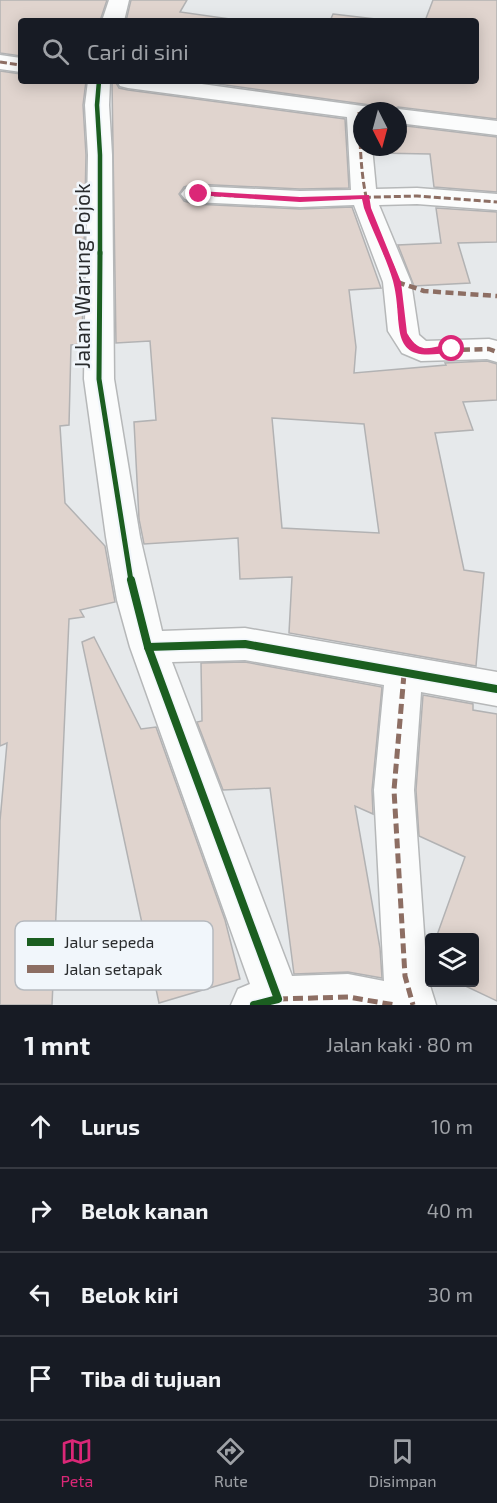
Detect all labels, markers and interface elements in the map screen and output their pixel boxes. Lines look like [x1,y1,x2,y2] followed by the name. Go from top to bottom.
[18,18,479,84] search box
[39,35,72,68] icon: search
[87,38,189,64] text: Cari di sini
[353,102,407,156] north arrow
[185,180,211,206] route end
[69,183,95,369] street label: Jalan Warung Pojok
[438,335,464,361] route start
[15,921,213,990] legend
[64,932,154,951] text: Jalur sepeda
[425,933,479,987] map controls
[425,933,479,987] button: layers
[64,959,162,978] text: Jalan setapak
[24,1029,90,1060] text: 1 mnt
[326,1032,473,1056] text: Jalan kaki · 80 m
[24,1110,57,1143] icon: ahead
[81,1113,140,1139] text: Lurus
[431,1114,473,1138] text: 10 m
[24,1194,57,1227] icon: right
[81,1197,208,1223] text: Belok kanan
[427,1198,473,1222] text: 40 m
[24,1278,57,1311] icon: left
[81,1281,178,1307] text: Belok kiri
[428,1282,473,1306] text: 30 m
[24,1362,57,1395] icon: arrive
[81,1365,221,1391] text: Tiba di tujuan
[60,1435,93,1490] tab: Peta
[214,1435,248,1490] tab: Rute
[369,1435,437,1490] tab: Disimpan

